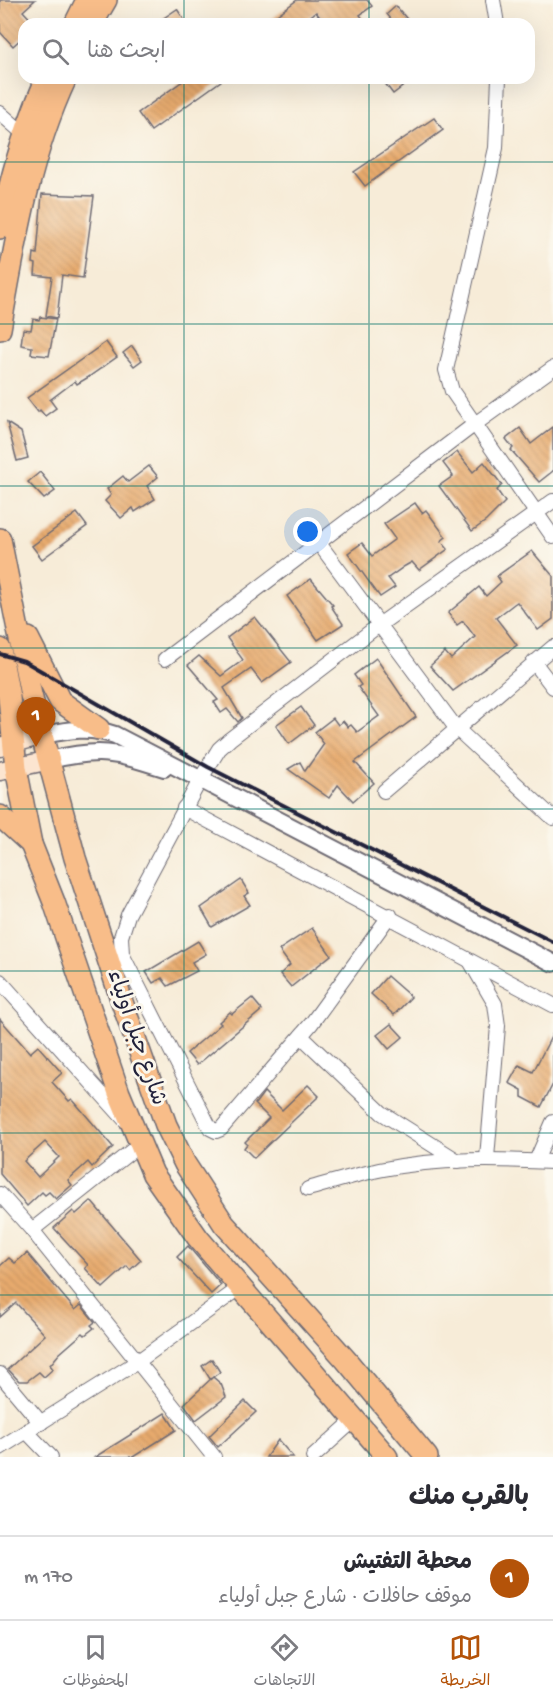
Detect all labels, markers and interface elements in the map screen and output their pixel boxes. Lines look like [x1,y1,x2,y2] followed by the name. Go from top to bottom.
[18,18,535,84] search box
[39,35,72,68] icon: search
[87,40,166,66] text: ابحث هنا
[293,517,322,546] your location
[16,698,56,747] pin: 1
[100,966,174,1109] street label: شارع جبل أولياء
[409,1484,529,1515] text: بالقرب منك
[343,1551,472,1577] text: محطة التفتيش
[24,1567,73,1590] text: 170 m
[505,1567,514,1590] text: 1
[218,1587,472,1610] text: موقف حافلات · شارع جبل أولياء
[63,1631,128,1694] tab: المحفوظات
[254,1631,315,1694] tab: الاتجاهات
[441,1631,490,1694] tab: الخريطة

